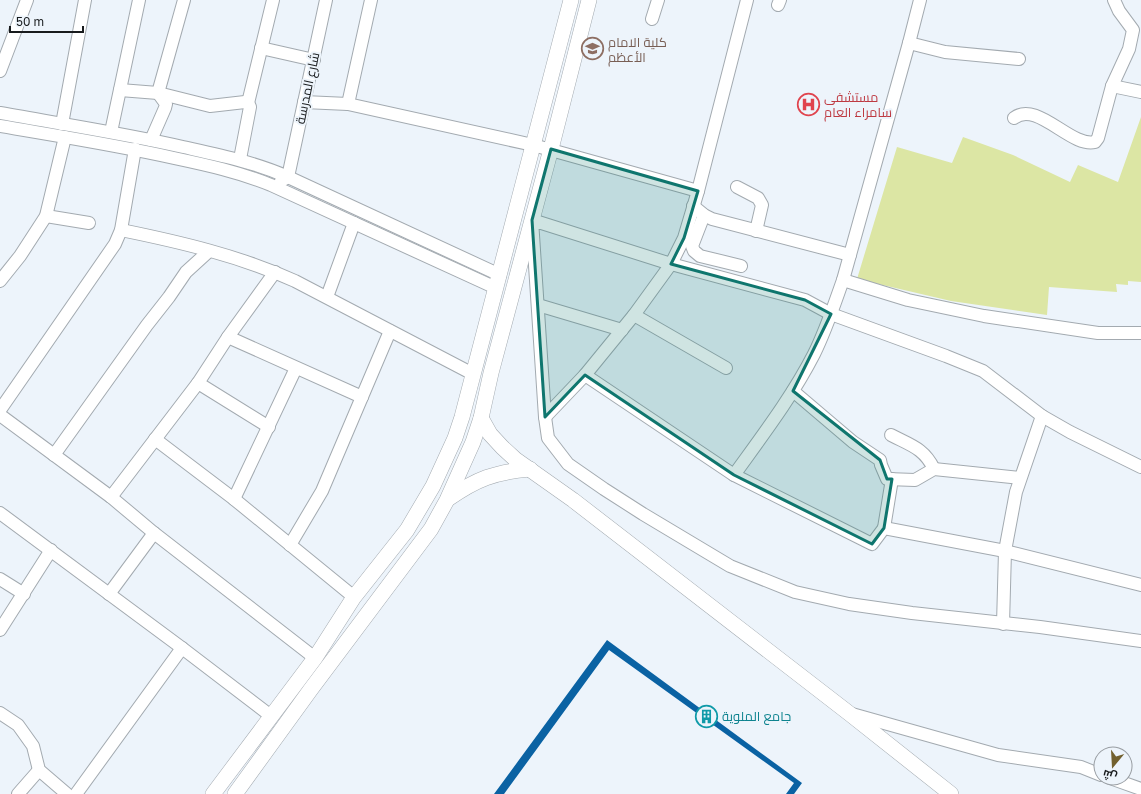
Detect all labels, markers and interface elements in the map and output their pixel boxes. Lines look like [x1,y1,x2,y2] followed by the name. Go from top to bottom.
[10,8,83,34] scale bar
[16,14,44,29] text: 50 m
[608,34,667,67] place label: كلية الامام الأعظم
[579,36,605,62] school or university icon: كلية الامام الأعظم
[292,51,323,126] street label: شارع المدرسة
[824,89,892,122] place label: مستشفى سامراء العام
[795,91,821,117] hospital icon: مستشفى سامراء العام
[693,703,719,729] building icon: جامع الملوية
[722,708,791,725] place label: جامع الملوية
[1093,746,1133,786] north arrow
[1101,767,1119,784] text: ش

